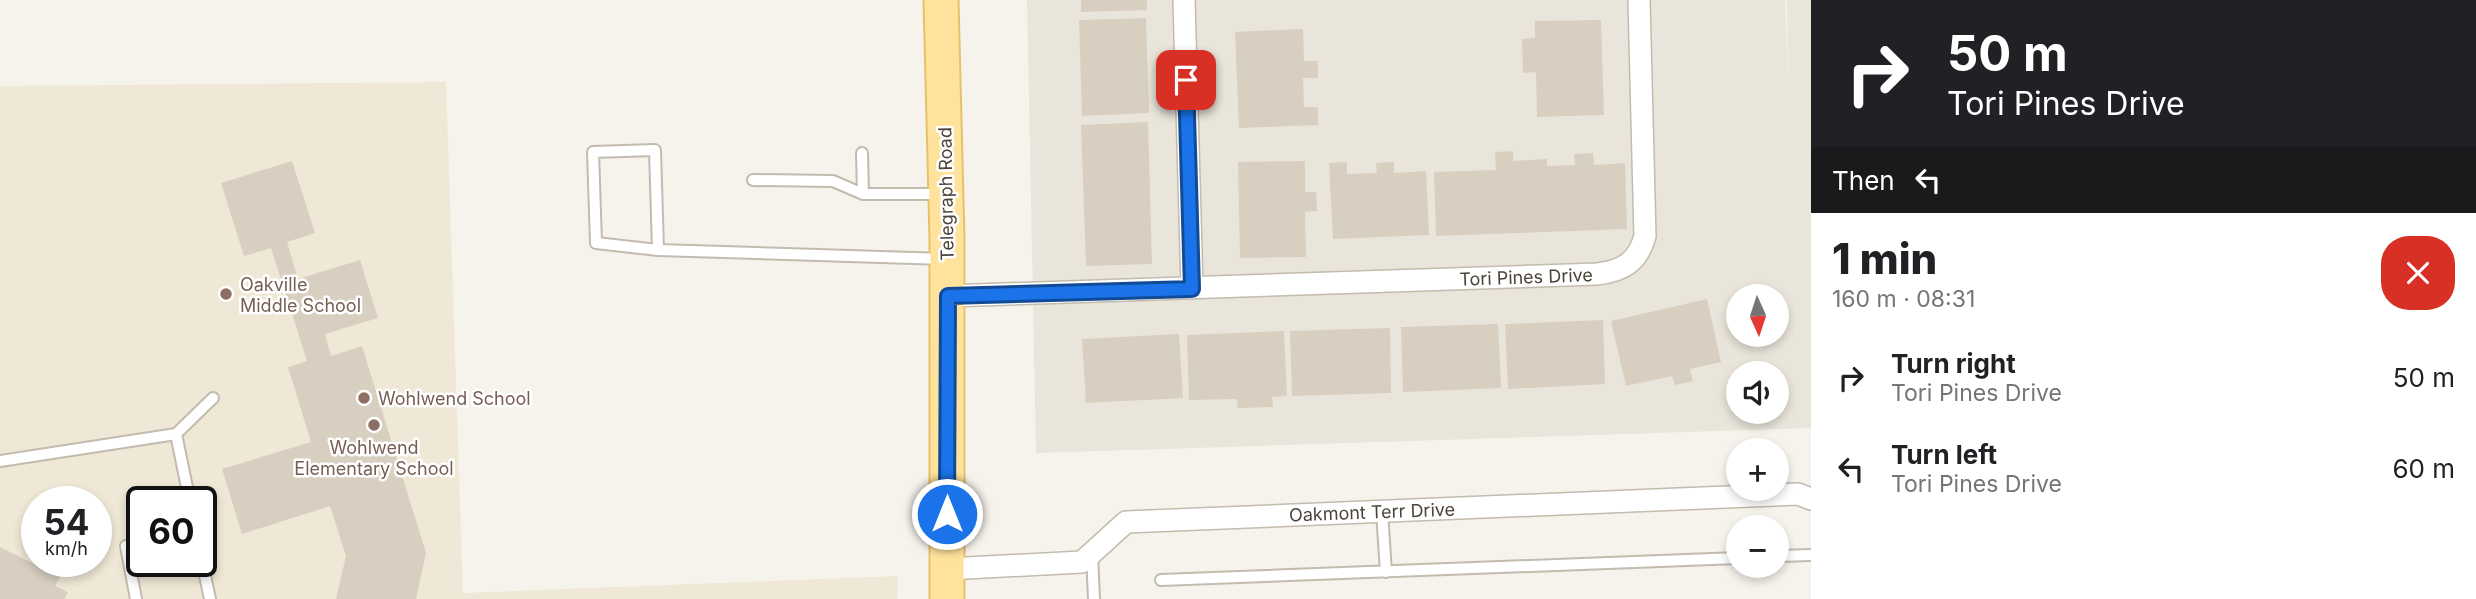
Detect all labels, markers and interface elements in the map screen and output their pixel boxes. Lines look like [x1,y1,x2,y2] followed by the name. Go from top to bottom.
[1947,24,2068,83] text: 50 m
[1832,28,1923,119] icon: right
[1156,50,1216,110] pin
[1167,61,1205,99] icon: arrive
[1947,84,2185,123] text: Tori Pines Drive
[934,127,958,261] street label: Telegraph Road
[1909,161,1947,199] icon: left
[1832,165,1895,196] text: Then
[1832,233,1937,284] text: 1 min
[2381,236,2455,310] button: close
[1459,264,1593,290] street label: Tori Pines Drive
[240,274,361,316] place label: Oakville Middle School
[1726,284,1788,346] north arrow
[1726,284,1789,578] map controls
[1832,285,1975,313] text: 160 m · 08:31
[218,286,234,302] marker: Oakville Middle School
[1891,348,2016,379] text: Turn right
[1832,359,1870,397] icon: right
[1726,361,1789,424] button: sound
[2393,362,2455,393] text: 50 m
[1891,379,2062,407] text: Tori Pines Drive
[378,388,531,409] place label: Wohlwend School
[356,390,372,406] marker: Wohlwend School
[366,417,382,433] marker: Wohlwend Elementary School
[294,437,454,479] place label: Wohlwend Elementary School
[1726,438,1789,501] button: +
[1891,439,1997,470] text: Turn left
[1832,450,1870,488] icon: left
[2392,453,2455,484] text: 60 m
[1891,470,2062,498] text: Tori Pines Drive
[910,477,984,551] position arrow
[126,486,217,577] speed limit sign: 60
[1289,499,1455,525] street label: Oakmont Terr Drive
[43,501,90,543] text: 54
[1726,515,1789,578] button: −
[45,538,88,559] text: km/h

